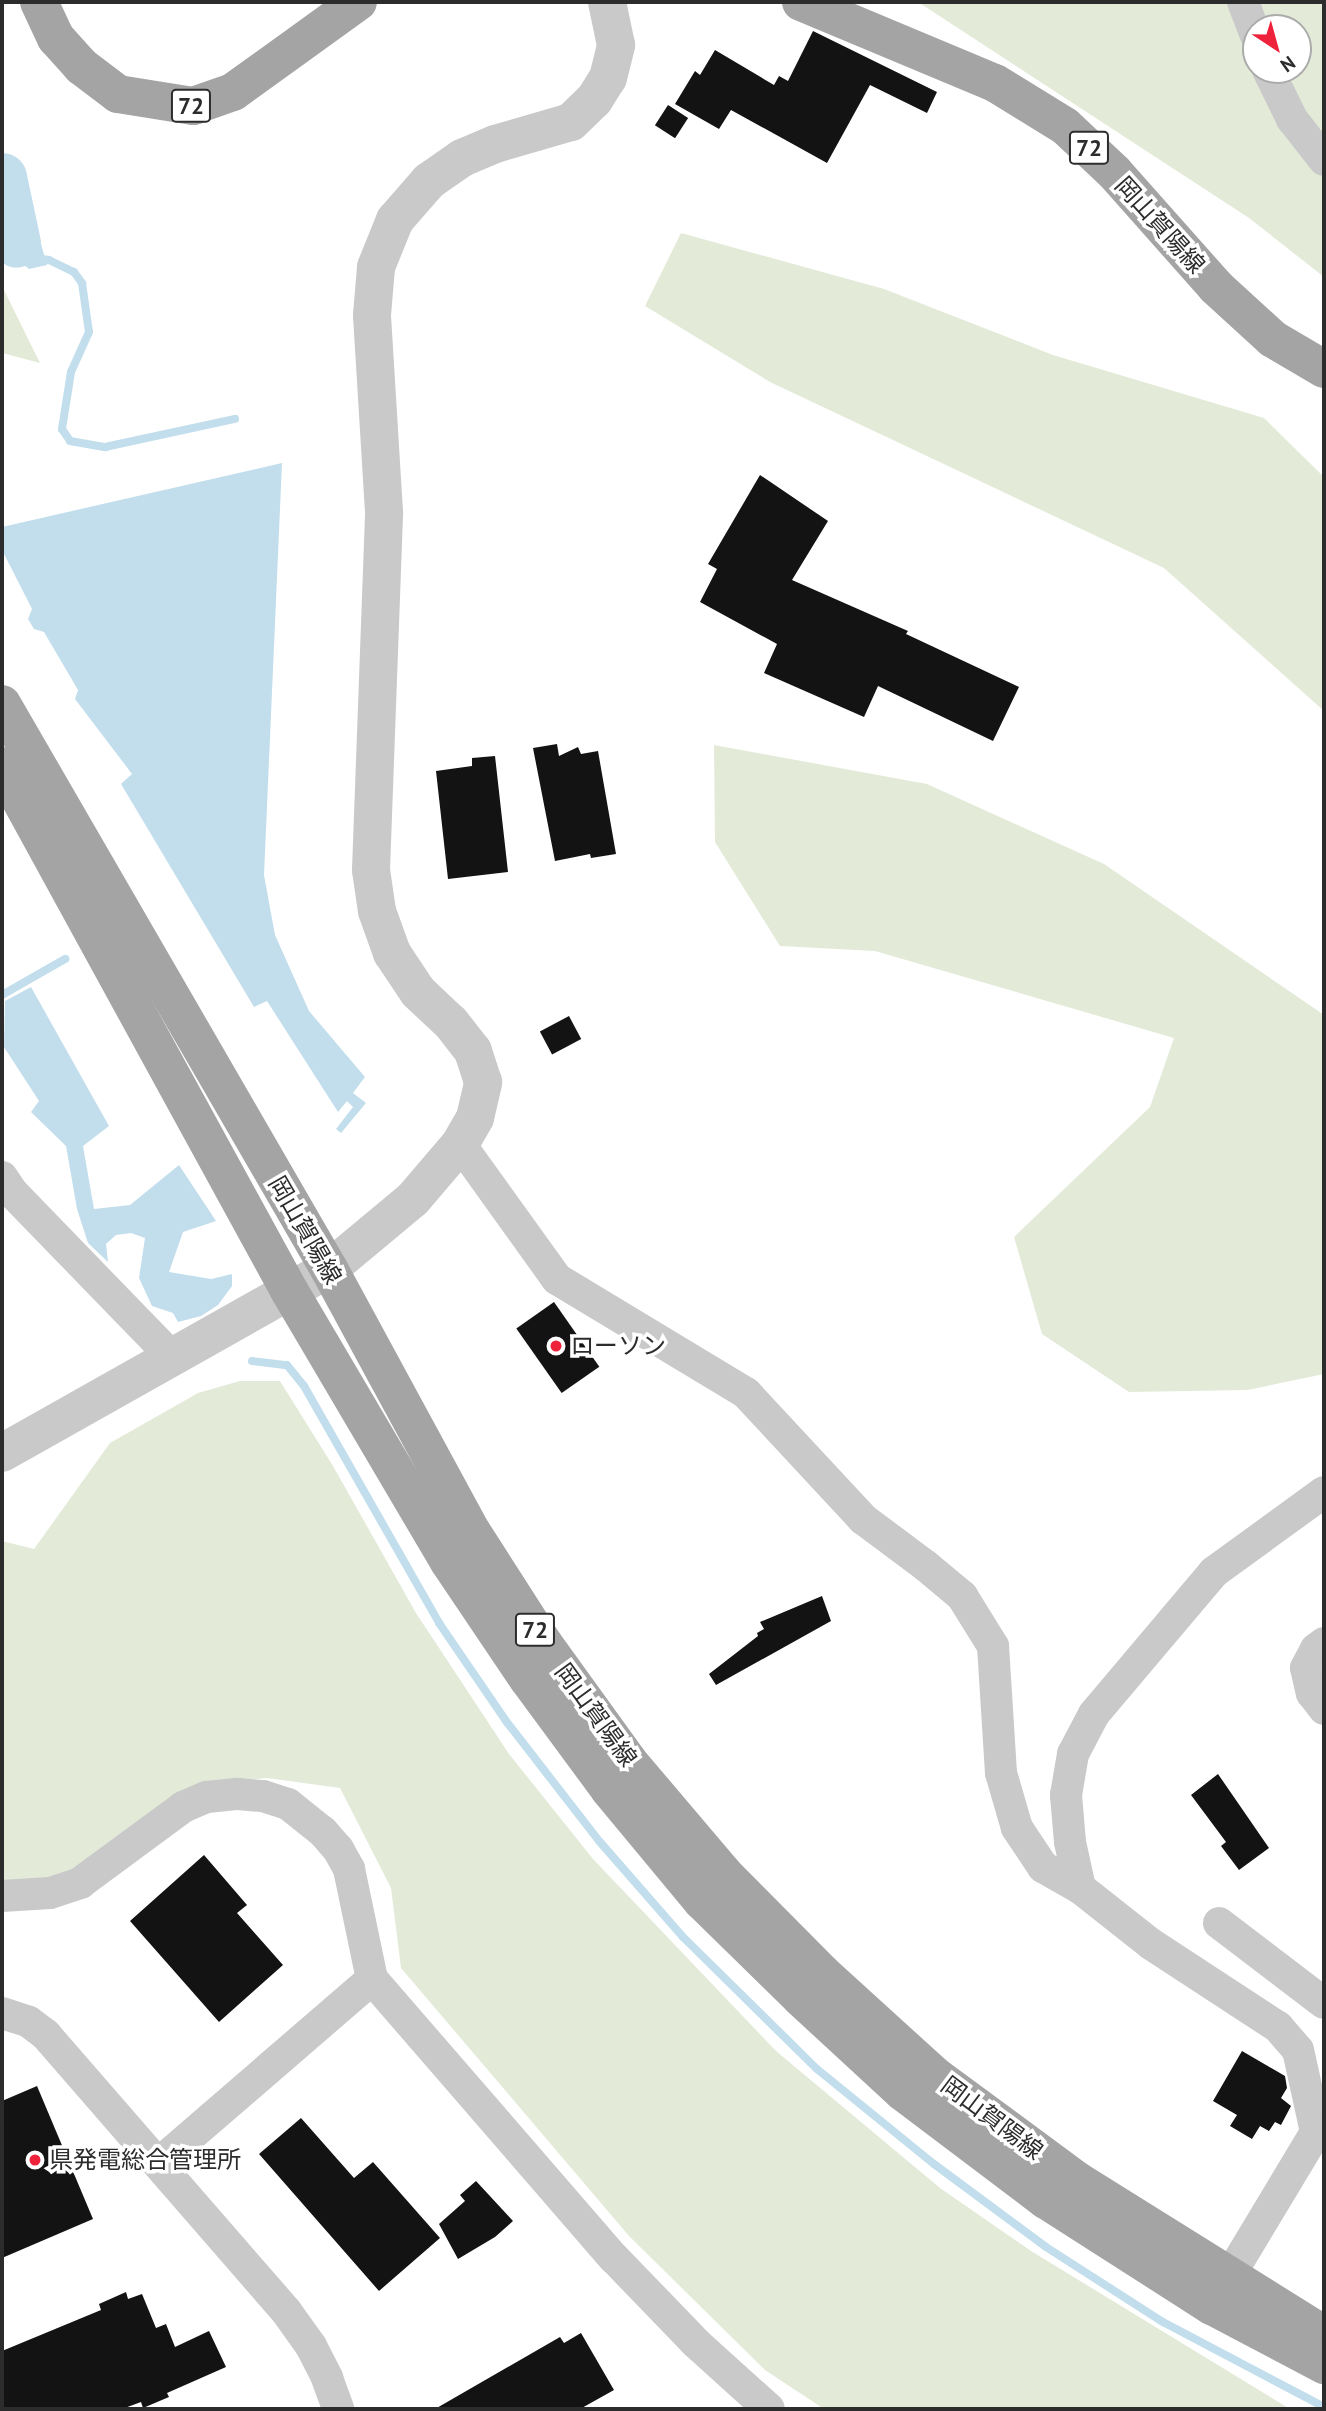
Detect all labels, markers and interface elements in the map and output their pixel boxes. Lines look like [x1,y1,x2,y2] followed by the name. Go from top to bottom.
[1242,14,1312,84] north arrow
[1276,51,1300,78] text: N
[170,86,212,125] road number: 72
[1068,128,1110,168] road number: 72
[1109,171,1211,279] street label: 岡山賀陽線
[263,1171,347,1289] street label: 岡山賀陽線
[570,1332,666,1360] place label: ローソン
[548,1338,564,1354] marker: ローソン
[514,1610,556,1650] road number: 72
[549,1658,643,1772] street label: 岡山賀陽線
[935,2070,1049,2166] street label: 岡山賀陽線
[49,2146,241,2174] place label: 県発電総合管理所
[27,2152,43,2168] marker: 県発電総合管理所

